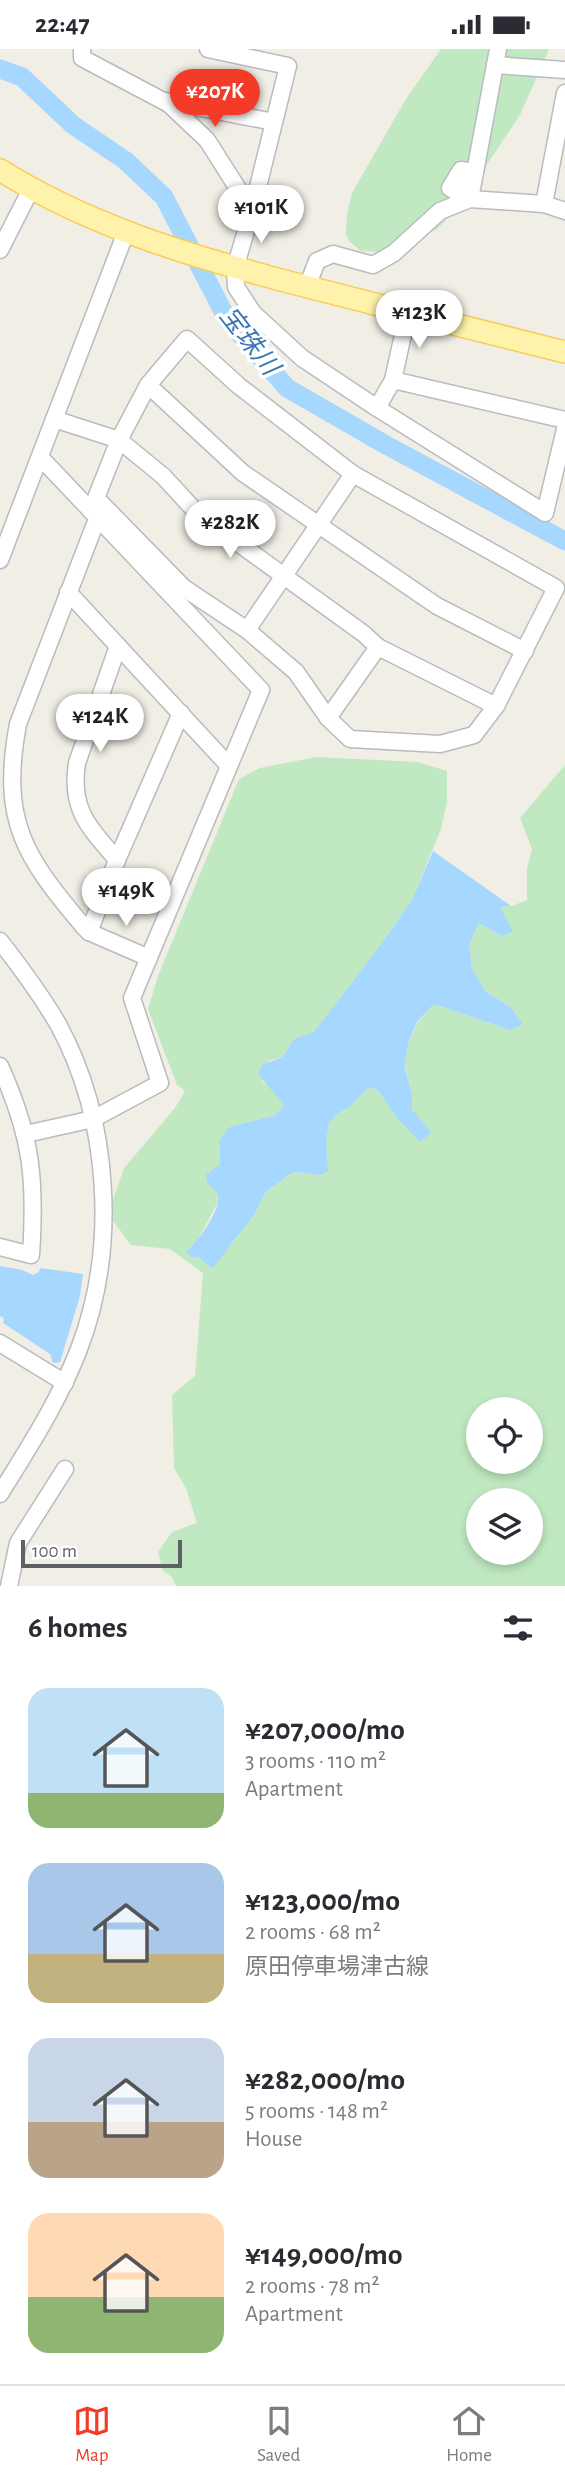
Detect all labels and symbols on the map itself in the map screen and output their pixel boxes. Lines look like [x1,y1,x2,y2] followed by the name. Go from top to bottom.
[166,69,264,129] pin: ¥207K
[212,185,310,245] pin: ¥101K
[370,291,468,350] pin: ¥123K
[215,302,286,382] water label: 宝珠川
[181,501,279,560] pin: ¥282K
[51,695,149,754] pin: ¥124K
[77,869,175,928] pin: ¥149K
[21,1537,182,1569] scale bar

